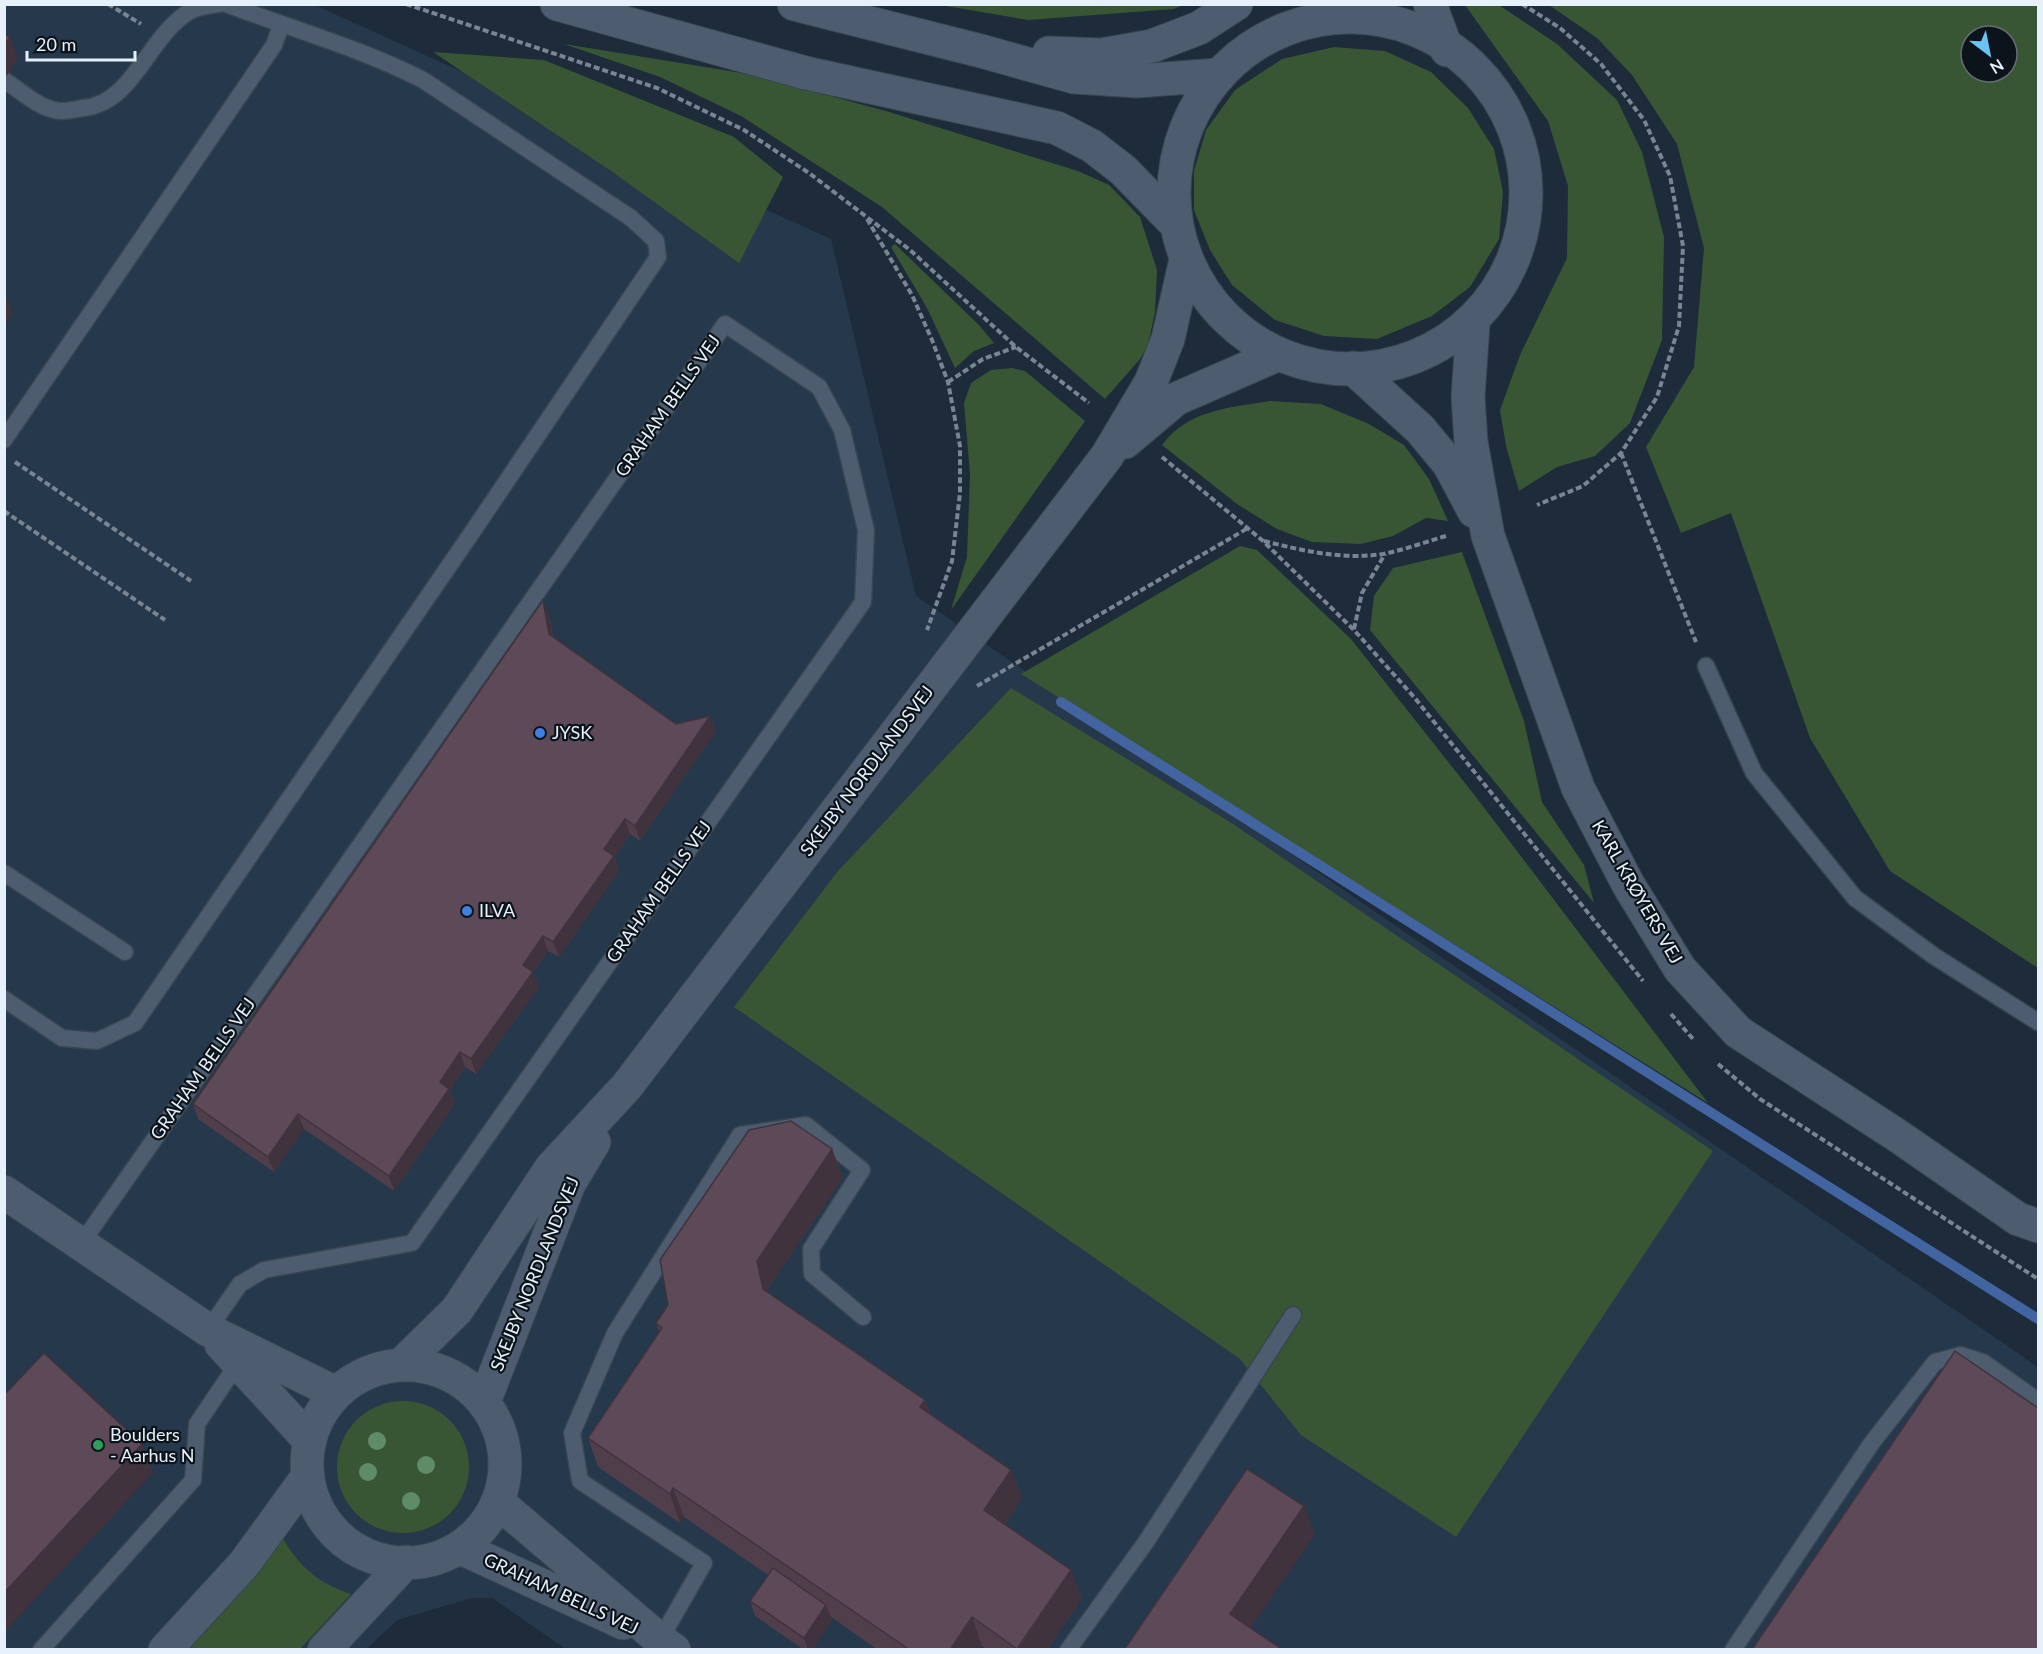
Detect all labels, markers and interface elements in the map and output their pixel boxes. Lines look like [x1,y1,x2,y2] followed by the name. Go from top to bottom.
[27,24,135,62] scale bar
[1959,24,2019,84] north arrow
[36,33,76,55] text: 20 m
[1987,56,2007,78] text: N
[610,330,724,481] street label: GRAHAM BELLS VEJ
[795,681,937,860] street label: SKEJBY NORDLANDSVEJ
[552,721,592,743] place label: JYSK
[533,726,547,740] marker: JYSK
[601,816,715,967] street label: GRAHAM BELLS VEJ
[1588,816,1688,967] street label: KARL KRØYERS VEJ
[479,899,516,921] place label: ILVA
[460,904,474,918] marker: ILVA
[145,993,259,1144] street label: GRAHAM BELLS VEJ
[485,1173,583,1374] street label: SKEJBY NORDLANDSVEJ
[110,1423,195,1466] place label: Boulders - Aarhus N
[91,1438,105,1452] marker: Boulders - Aarhus N
[481,1548,642,1639] street label: GRAHAM BELLS VEJ

